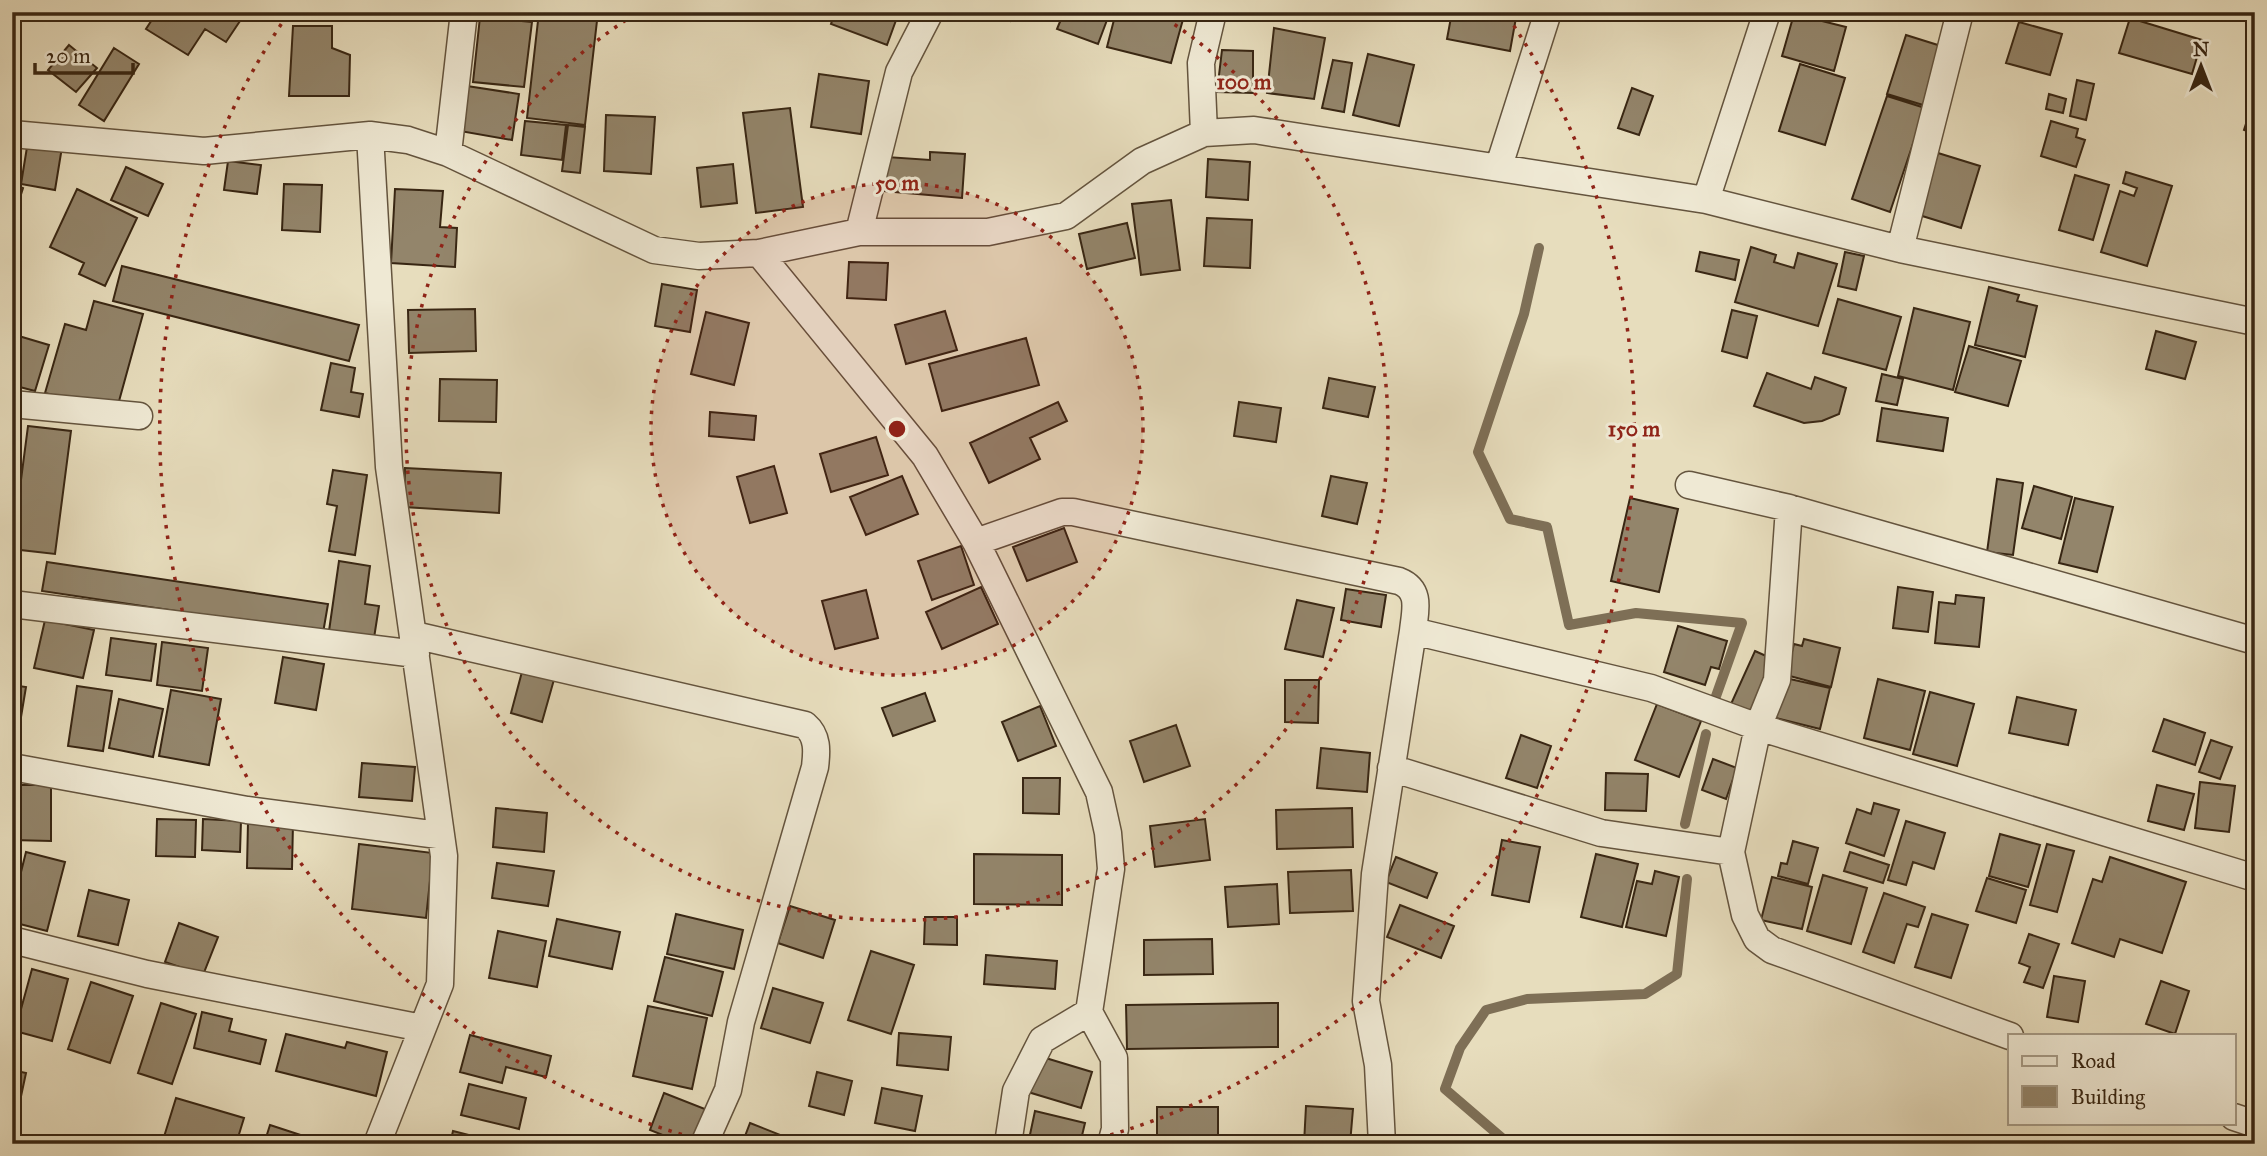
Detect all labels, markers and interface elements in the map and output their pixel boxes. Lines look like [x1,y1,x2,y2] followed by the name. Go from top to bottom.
[35,32,133,76] scale bar
[2166,32,2236,102] north arrow
[2193,38,2209,61] text: N
[46,43,91,69] text: 20 m
[1217,69,1272,95] text: 100 m
[875,170,919,196] text: 50 m
[1608,416,1660,442] text: 150 m
[885,417,909,441] centre of rings
[2008,1034,2236,1124] legend
[2071,1048,2116,1074] text: Road
[2071,1084,2145,1110] text: Building

